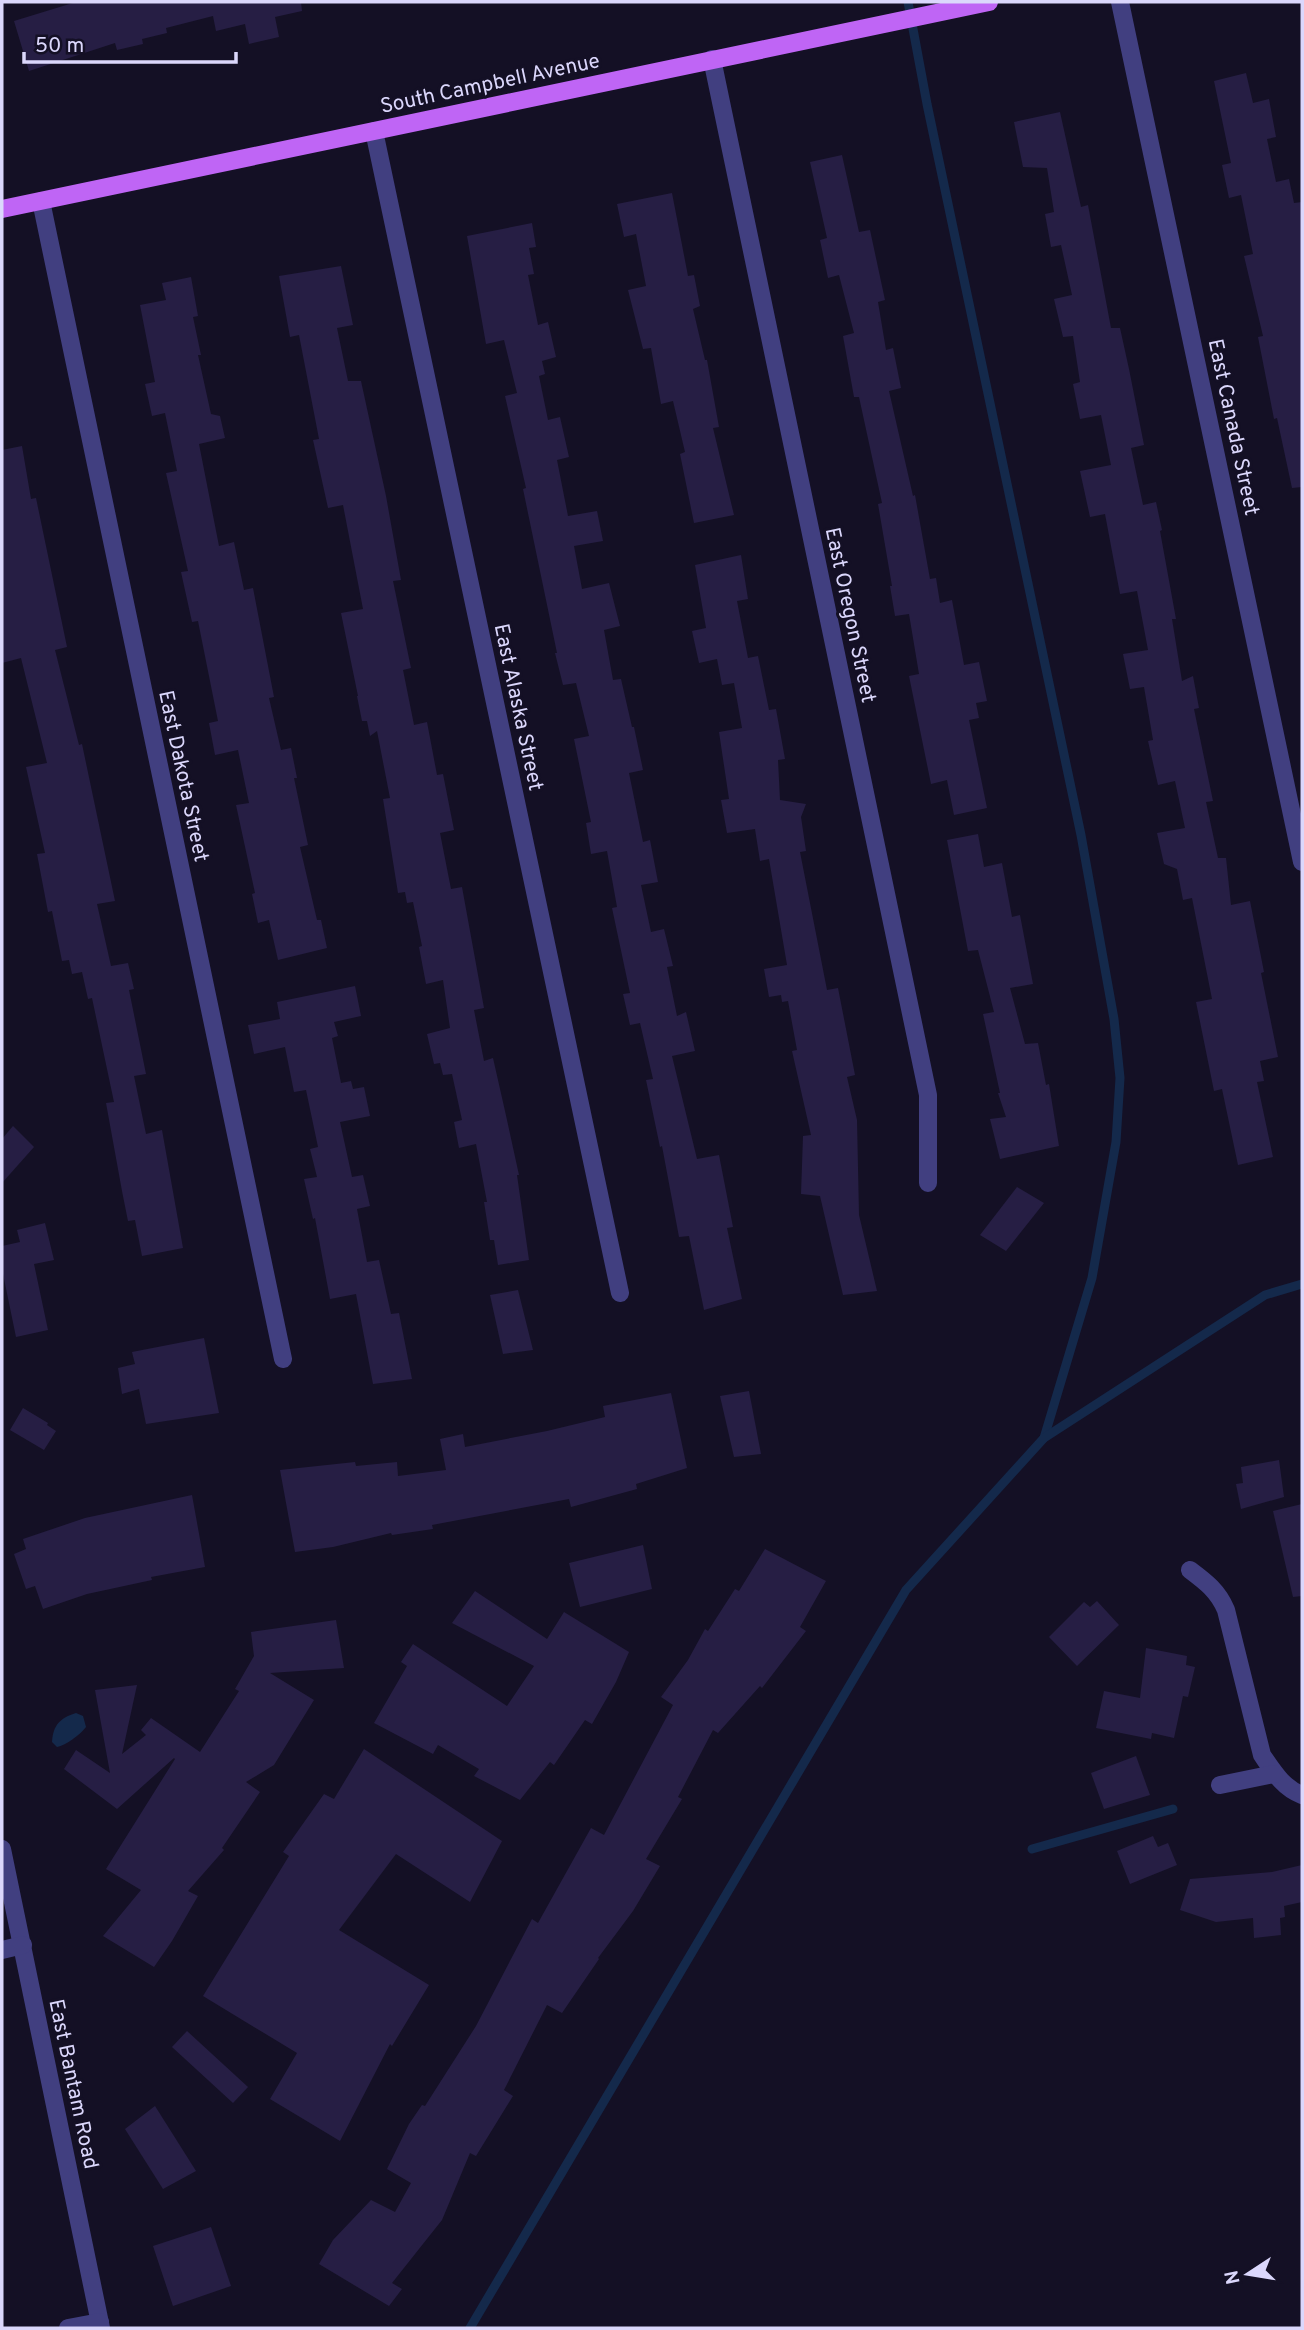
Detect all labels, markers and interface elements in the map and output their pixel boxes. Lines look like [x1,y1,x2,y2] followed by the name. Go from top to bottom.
[24,21,236,65] scale bar
[35,33,84,60] text: 50 m
[378,48,602,121] street label: South Campbell Avenue
[1201,337,1264,518] street label: East Canada Street
[818,525,881,706] street label: East Oregon Street
[487,621,548,793] street label: East Alaska Street
[151,688,214,865] street label: East Dakota Street
[41,1997,104,2172] street label: East Bantam Road
[1213,2239,1283,2309] north arrow
[1220,2268,1246,2286] text: N

